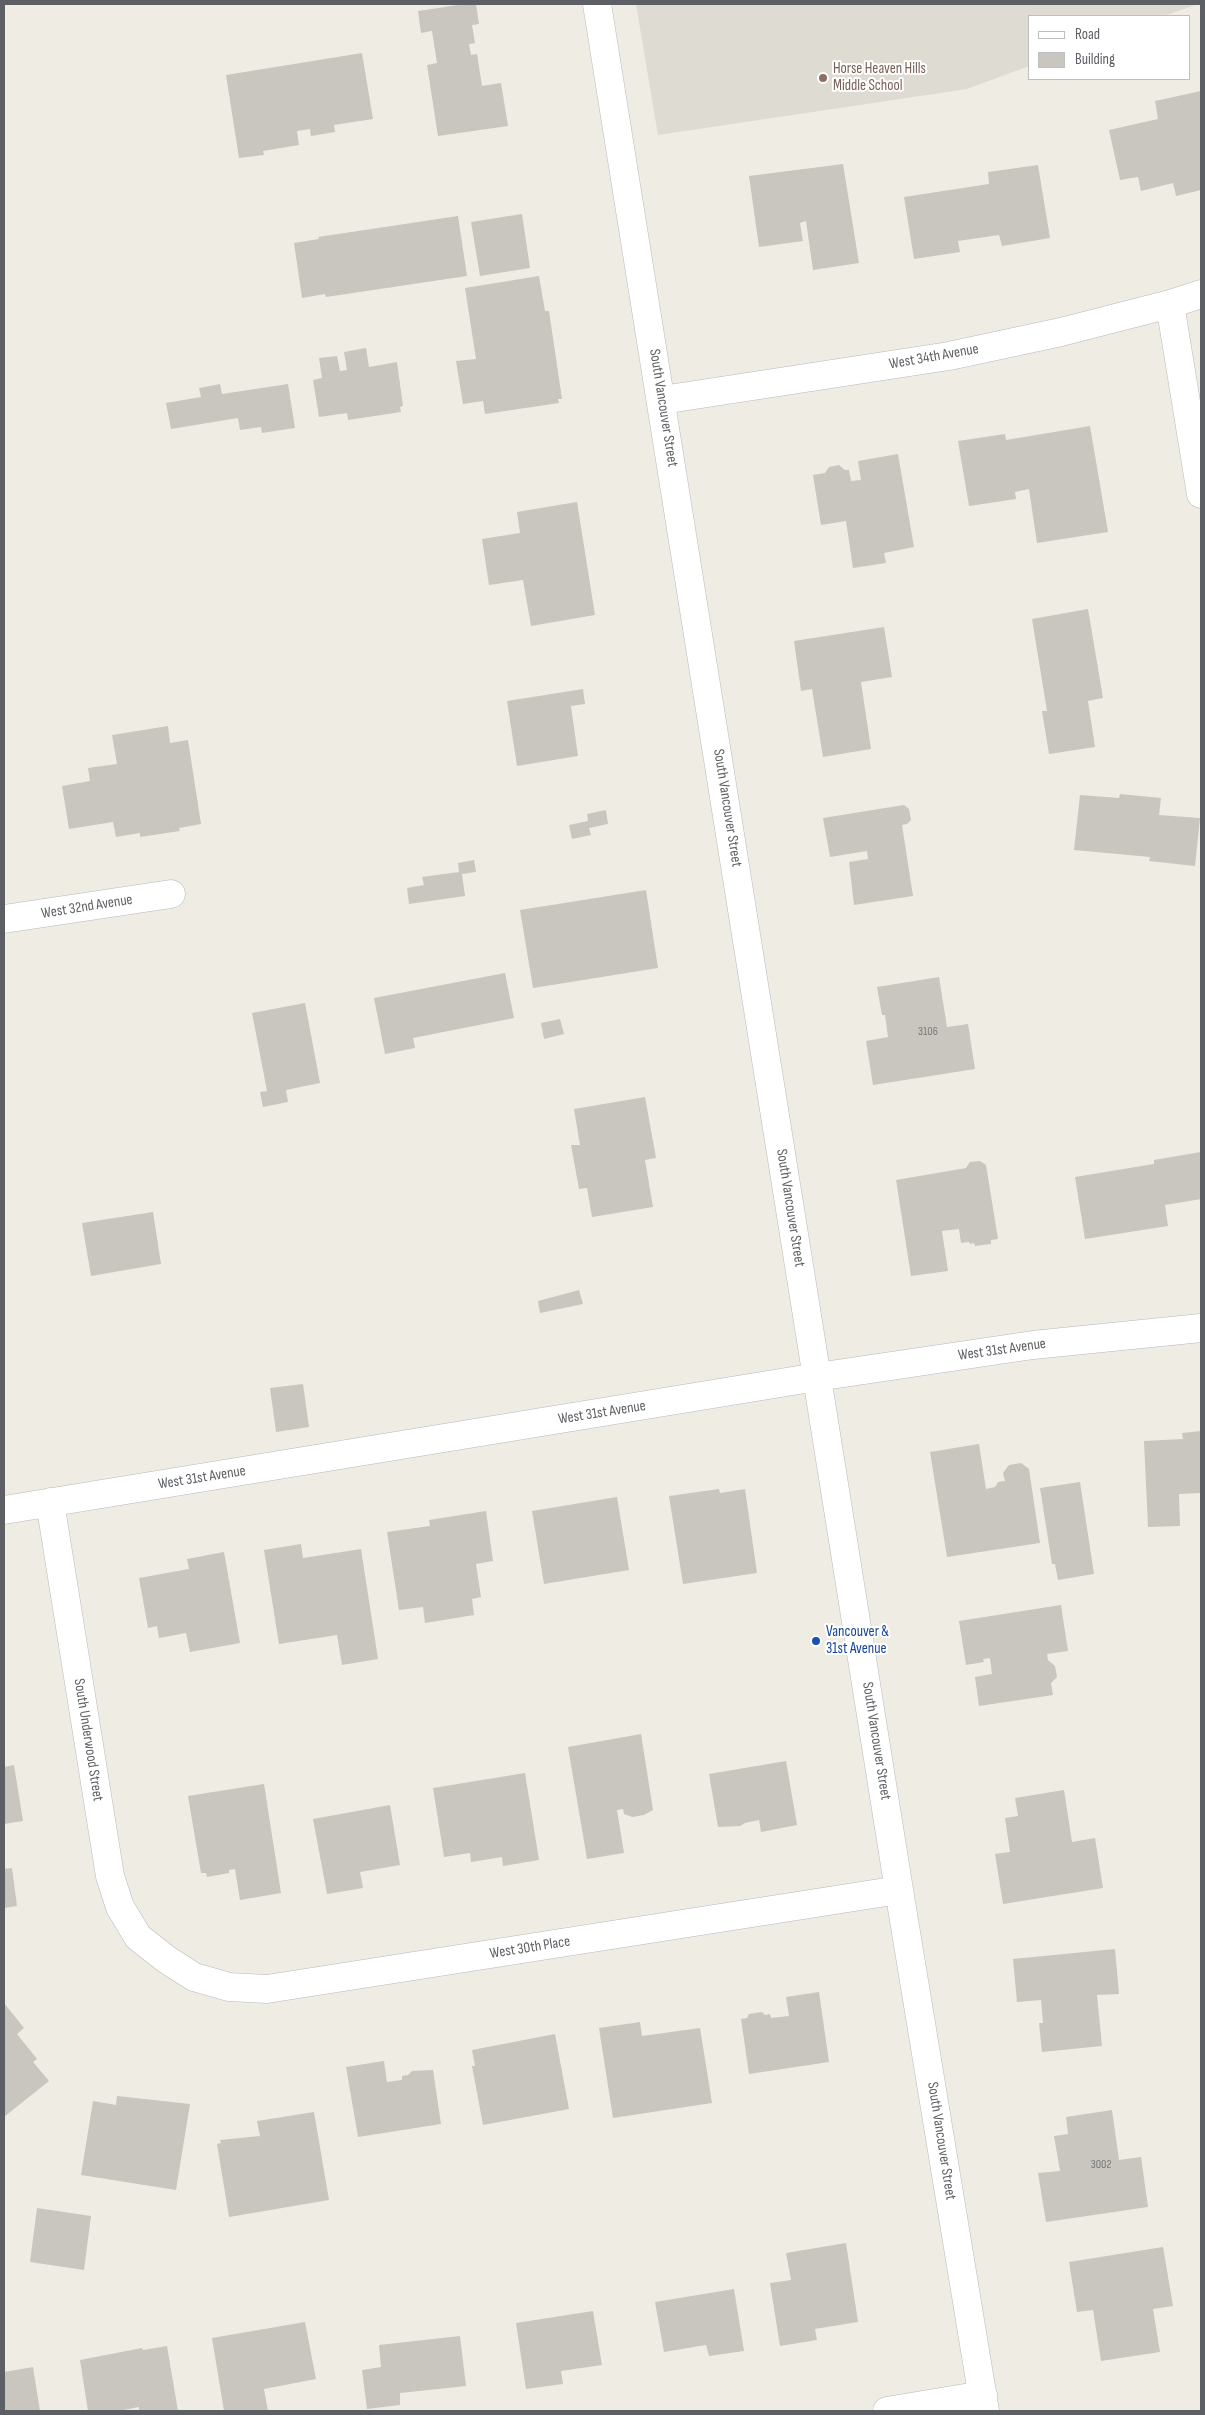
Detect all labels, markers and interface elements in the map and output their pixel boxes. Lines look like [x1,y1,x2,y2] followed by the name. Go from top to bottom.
[1028,15,1190,80] legend
[1075,25,1100,44] text: Road
[1075,50,1115,69] text: Building
[833,60,926,95] place label: Horse Heaven Hills Middle School
[817,72,829,84] marker: Horse Heaven Hills Middle School
[888,340,980,374] street label: West 34th Avenue
[645,348,681,468] street label: South Vancouver Street
[709,748,745,868] street label: South Vancouver Street
[40,891,134,923] street label: West 32nd Avenue
[918,1025,938,1039] house number: 3106
[772,1148,808,1268] street label: South Vancouver Street
[957,1335,1047,1365] street label: West 31st Avenue
[557,1397,647,1429] street label: West 31st Avenue
[157,1462,247,1494] street label: West 31st Avenue
[826,1623,889,1658] place label: Vancouver & 31st Avenue
[810,1635,822,1647] marker: Vancouver & 31st Avenue
[69,1677,107,1803] street label: South Underwood Street
[858,1681,894,1801] street label: South Vancouver Street
[489,1933,571,1963] street label: West 30th Place
[923,2081,959,2201] street label: South Vancouver Street
[1091,2158,1111,2172] house number: 3002

